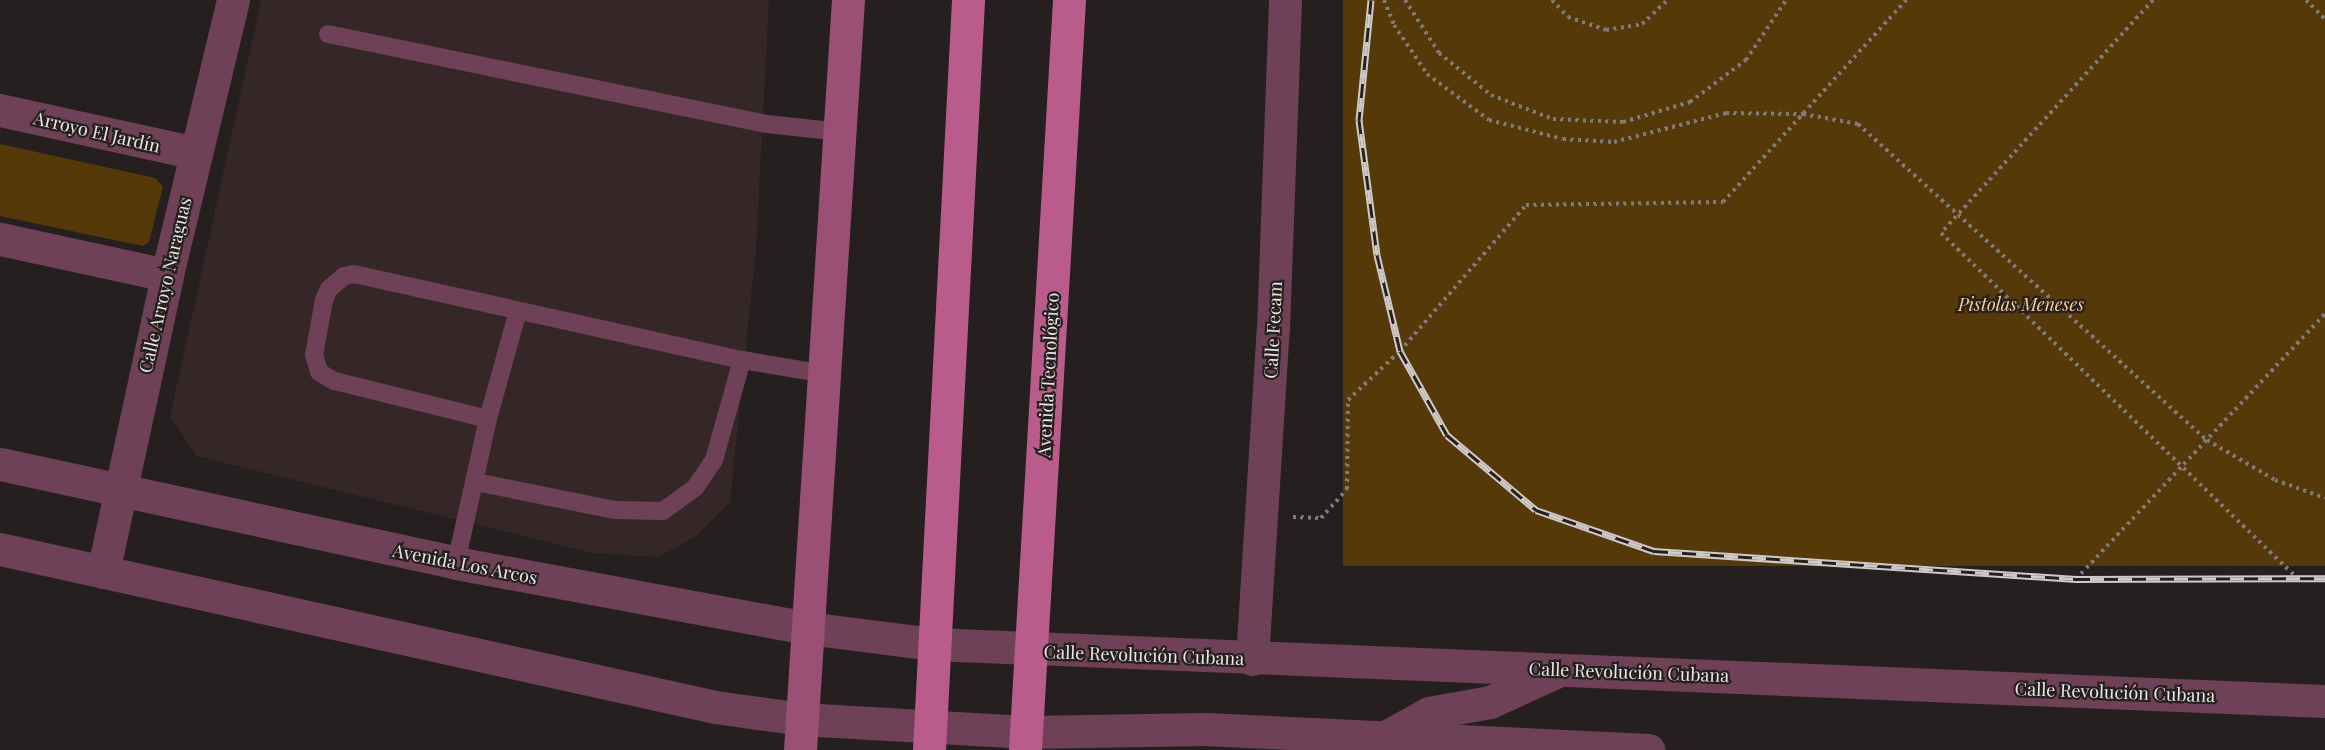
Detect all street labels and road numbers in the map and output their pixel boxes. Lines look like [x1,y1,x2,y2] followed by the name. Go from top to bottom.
[32,107,162,157] street label: Arroyo El Jardín
[134,195,196,375] street label: Calle Arroyo Naraguas
[1260,281,1286,379] street label: Calle Fecam
[1033,292,1063,458] street label: Avenida Tecnológico
[390,539,540,589] street label: Avenida Los Arcos
[1043,641,1245,669] street label: Calle Revolución Cubana
[1528,658,1730,686] street label: Calle Revolución Cubana
[2014,678,2216,706] street label: Calle Revolución Cubana

